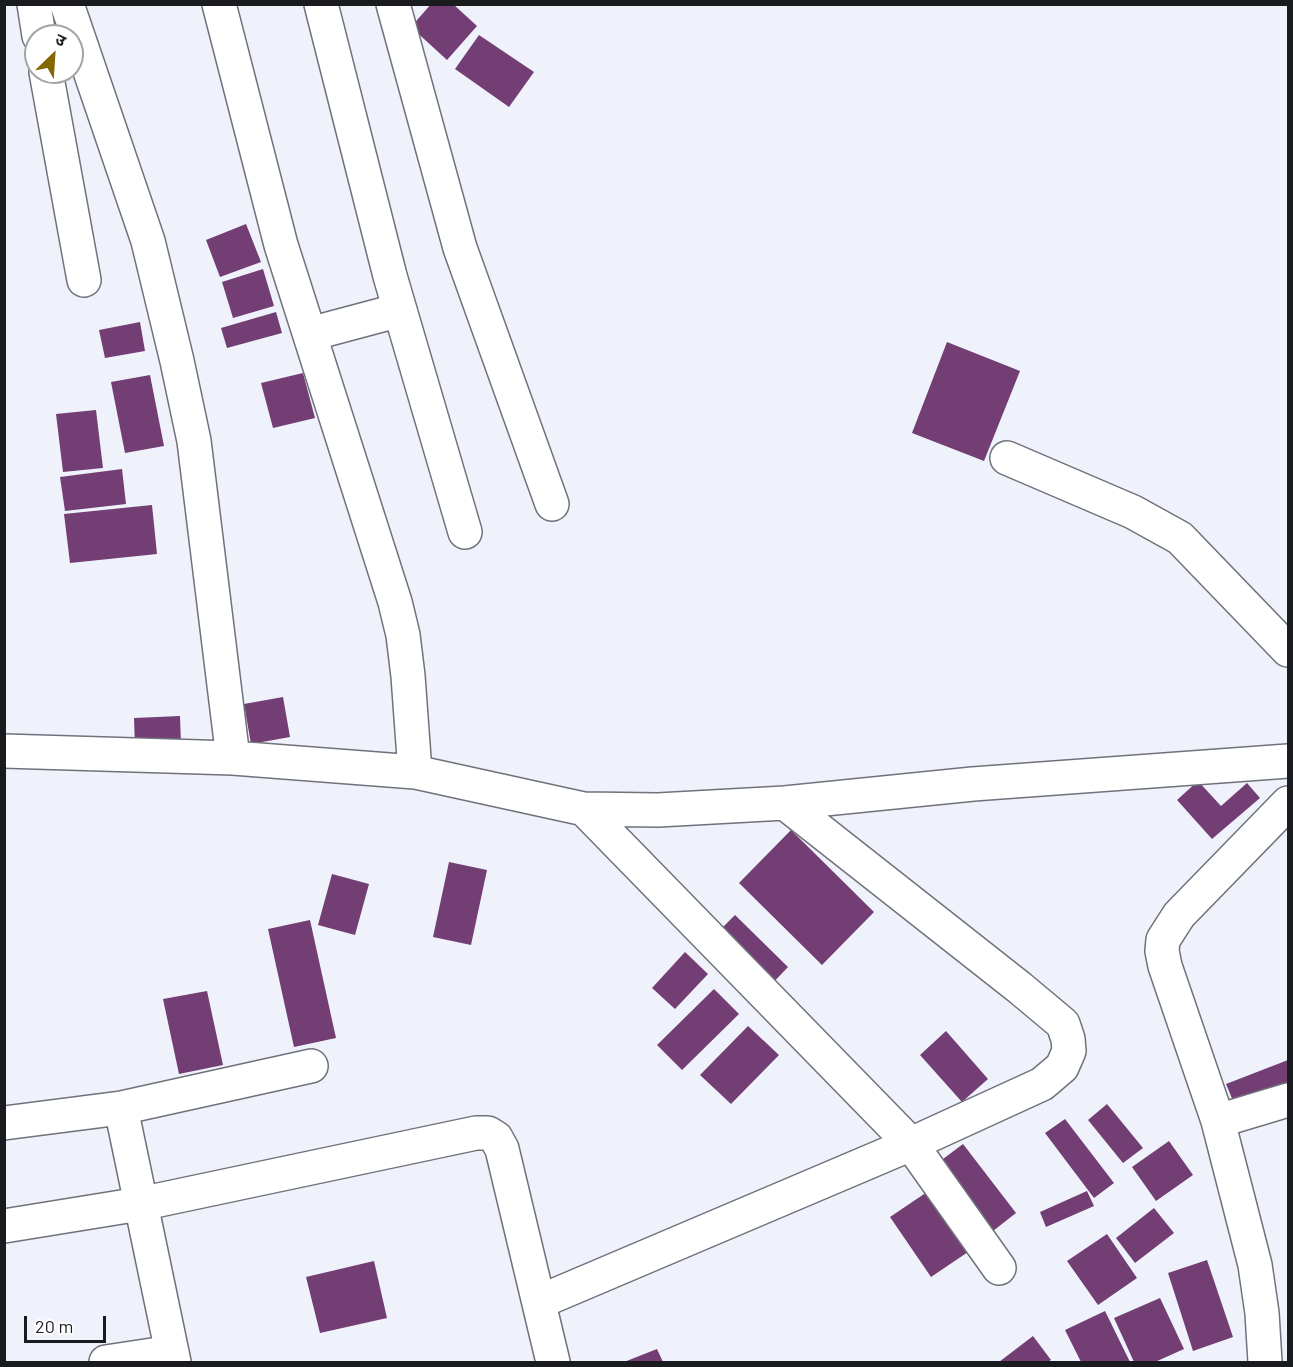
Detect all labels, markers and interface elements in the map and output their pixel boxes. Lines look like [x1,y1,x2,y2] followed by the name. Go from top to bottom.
[24,24,84,84] north arrow
[53,28,69,50] text: उ
[27,1304,110,1342] scale bar
[35,1315,73,1337] text: 20 m

